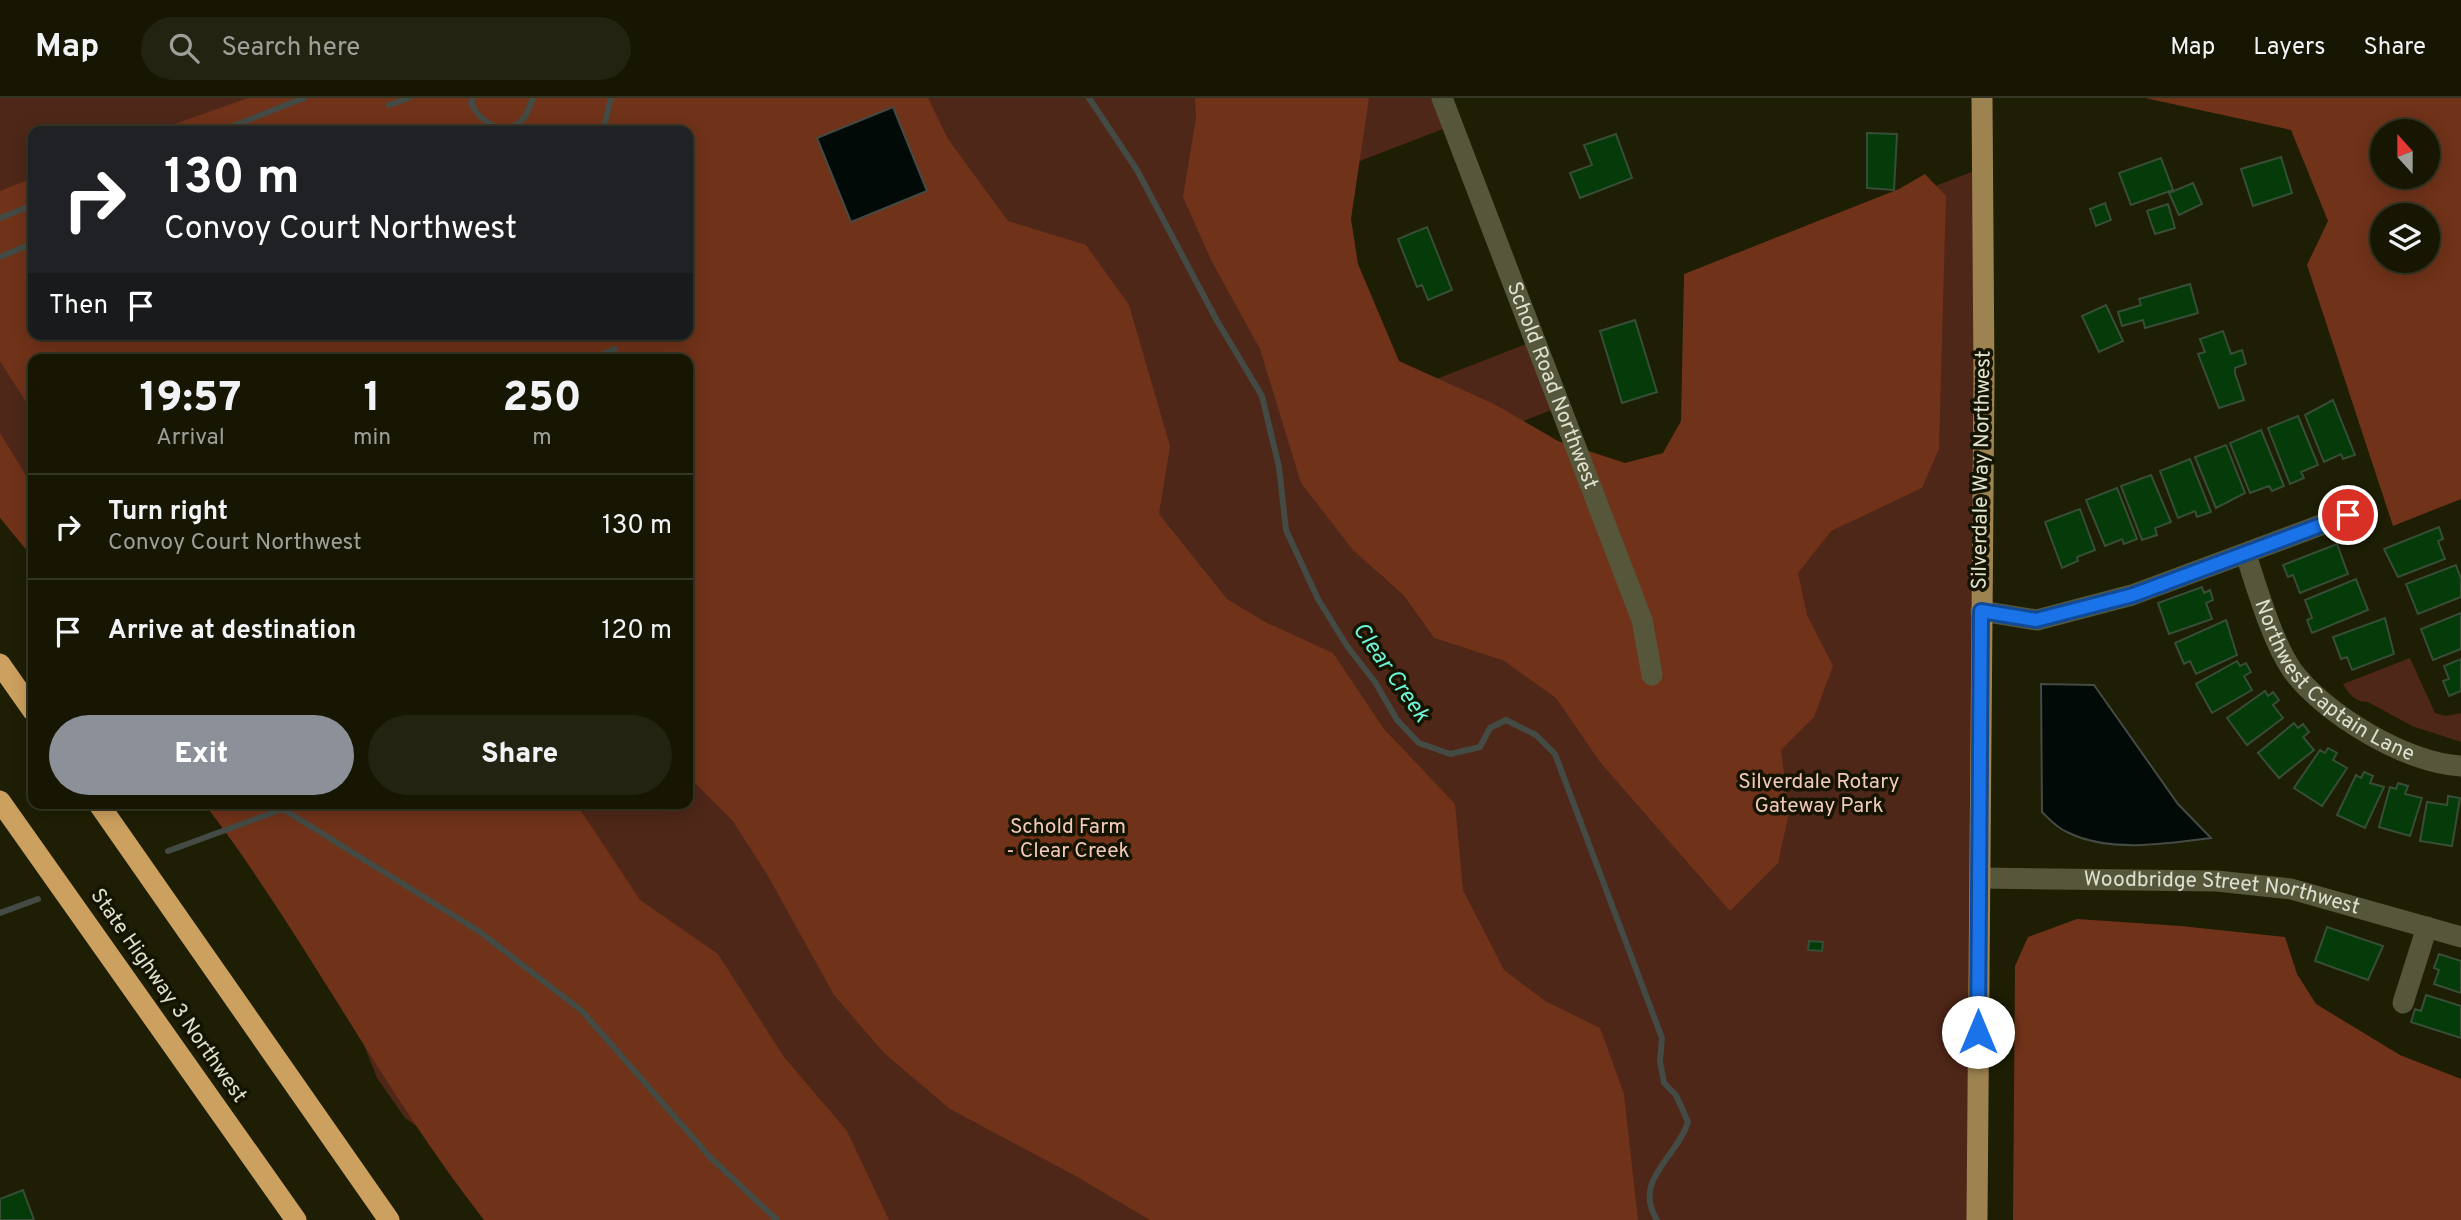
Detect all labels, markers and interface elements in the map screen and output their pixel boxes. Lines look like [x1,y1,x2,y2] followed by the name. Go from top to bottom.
[141,17,631,80] search box
[35,27,99,69] text: Map
[165,29,203,67] icon: search
[221,32,360,65] text: Search here
[2170,33,2215,63] text: Map
[2253,33,2325,63] text: Layers
[2363,33,2426,63] text: Share
[2370,119,2440,189] north arrow
[2370,119,2440,273] map controls
[164,149,300,211] text: 130 m
[49,154,140,245] icon: right
[2370,203,2440,273] button: layers
[164,210,517,250] text: Convoy Court Northwest
[1500,278,1604,493] street label: Schold Road Northwest
[122,287,160,325] icon: arrive
[49,290,108,323] text: Then
[1966,350,1998,590] street label: Silverdale Way Northwest
[139,373,242,426] text: 19:57
[363,373,381,426] text: 1
[503,373,582,426] text: 250
[156,424,225,453] text: Arrival
[353,424,391,453] text: min
[532,424,552,453] text: m
[2318,485,2378,545] pin
[108,496,228,529] text: Turn right
[2329,496,2367,534] icon: arrive
[49,508,87,546] icon: right
[602,510,672,543] text: 130 m
[108,529,362,558] text: Convoy Court Northwest
[2248,596,2418,768] street label: Northwest Captain Lane
[49,613,87,651] icon: arrive
[108,615,356,648] text: Arrive at destination
[602,615,672,648] text: 120 m
[1345,617,1435,729] water label: Clear Creek
[49,715,354,795] button: Exit
[368,715,672,795] button: Share
[1738,769,1900,820] park label: Silverdale Rotary Gateway Park
[1006,814,1130,865] park label: Schold Farm - Clear Creek
[2084,866,2363,921] street label: Woodbridge Street Northwest
[84,884,252,1108] street label: State Highway 3 Northwest
[1941,995,2015,1069] position arrow

